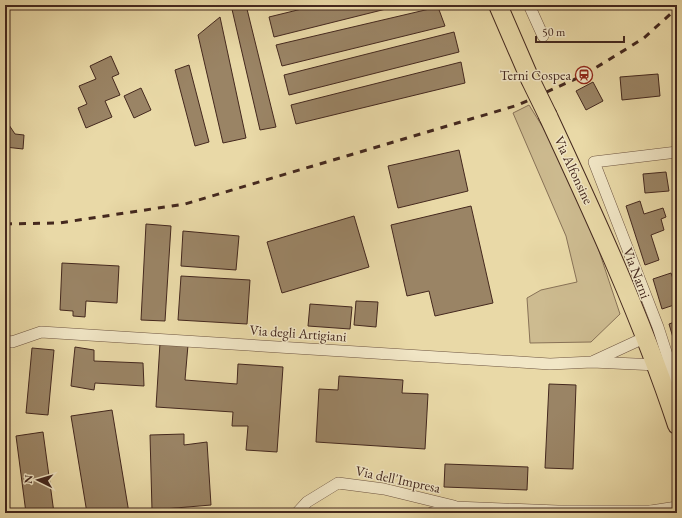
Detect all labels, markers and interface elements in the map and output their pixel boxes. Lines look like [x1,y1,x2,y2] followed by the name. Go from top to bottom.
[536,18,624,44] scale bar
[542,24,566,40] text: 50 m
[574,65,594,85] station icon: Terni Cospea
[500,66,571,84] place label: Terni Cospea
[550,133,598,207] street label: Via Alfonsine
[619,245,655,302] street label: Via Narni
[249,321,348,345] street label: Via degli Artigiani
[18,460,58,500] north arrow
[354,461,442,497] street label: Via dell'Impresa
[21,474,35,484] text: N

